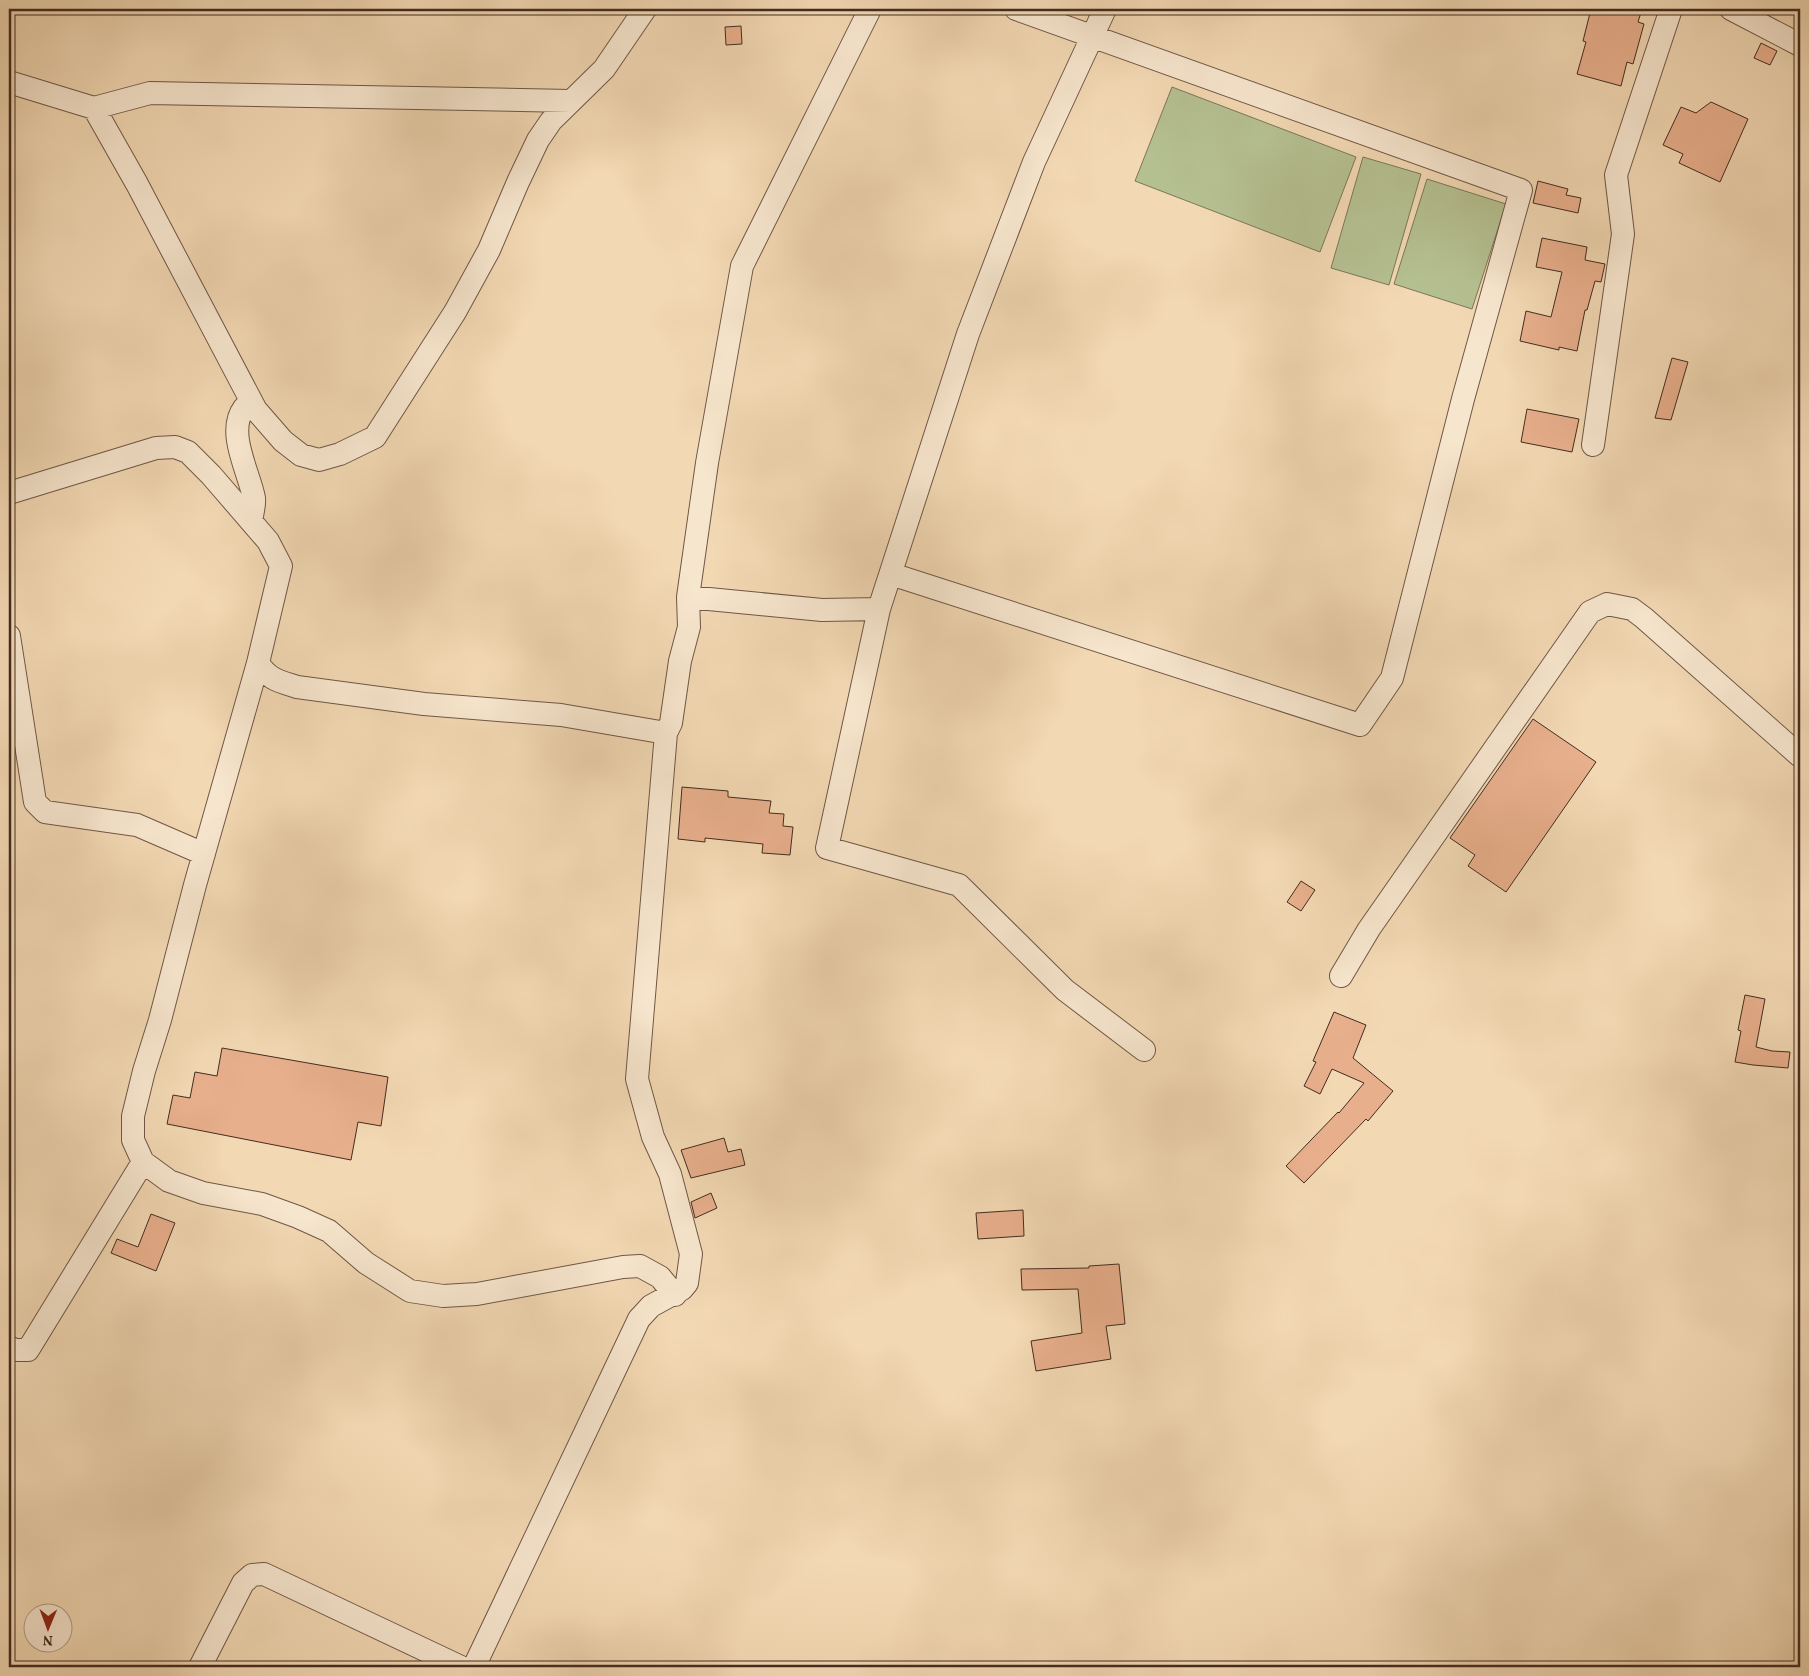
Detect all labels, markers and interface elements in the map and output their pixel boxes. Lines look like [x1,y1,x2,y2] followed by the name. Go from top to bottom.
[22,1604,72,1654] north arrow
[43,1630,53,1649] text: N

